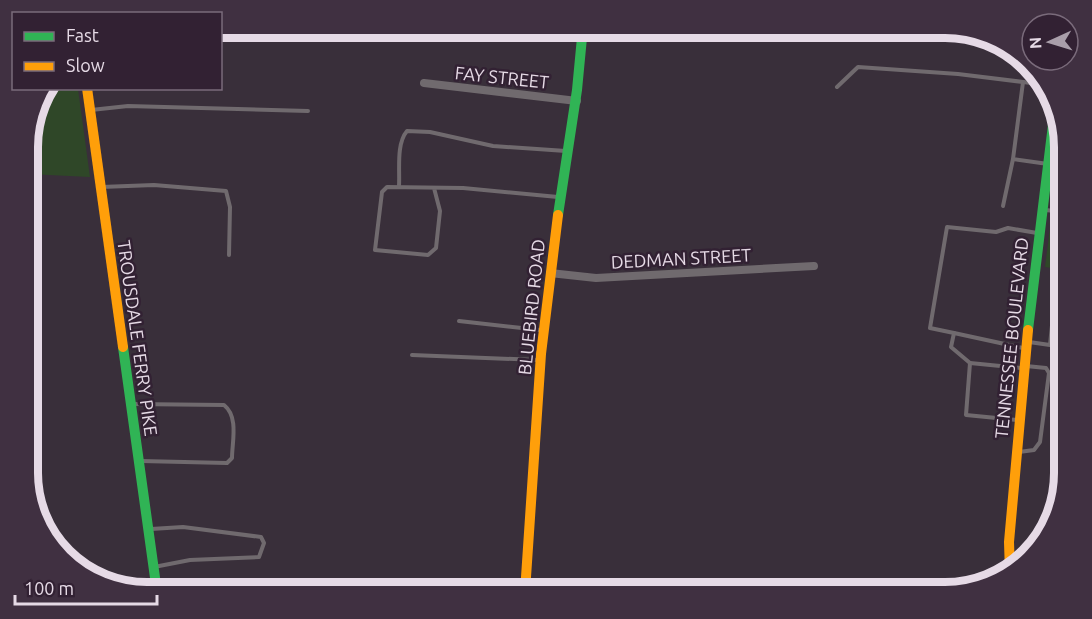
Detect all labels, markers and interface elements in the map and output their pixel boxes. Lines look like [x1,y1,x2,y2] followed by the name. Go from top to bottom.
[12,12,222,90] legend
[1020,12,1080,72] north arrow
[66,25,99,45] text: Fast
[1026,36,1044,50] text: N
[66,55,105,75] text: Slow
[454,62,550,92] street label: FAY STREET
[990,236,1032,440] street label: TENNESSEE BOULEVARD
[514,238,548,376] street label: BLUEBIRD ROAD
[114,239,162,437] street label: TROUSDALE FERRY PIKE
[610,244,752,272] street label: DEDMAN STREET
[15,568,158,606] scale bar
[24,578,74,598] text: 100 m

